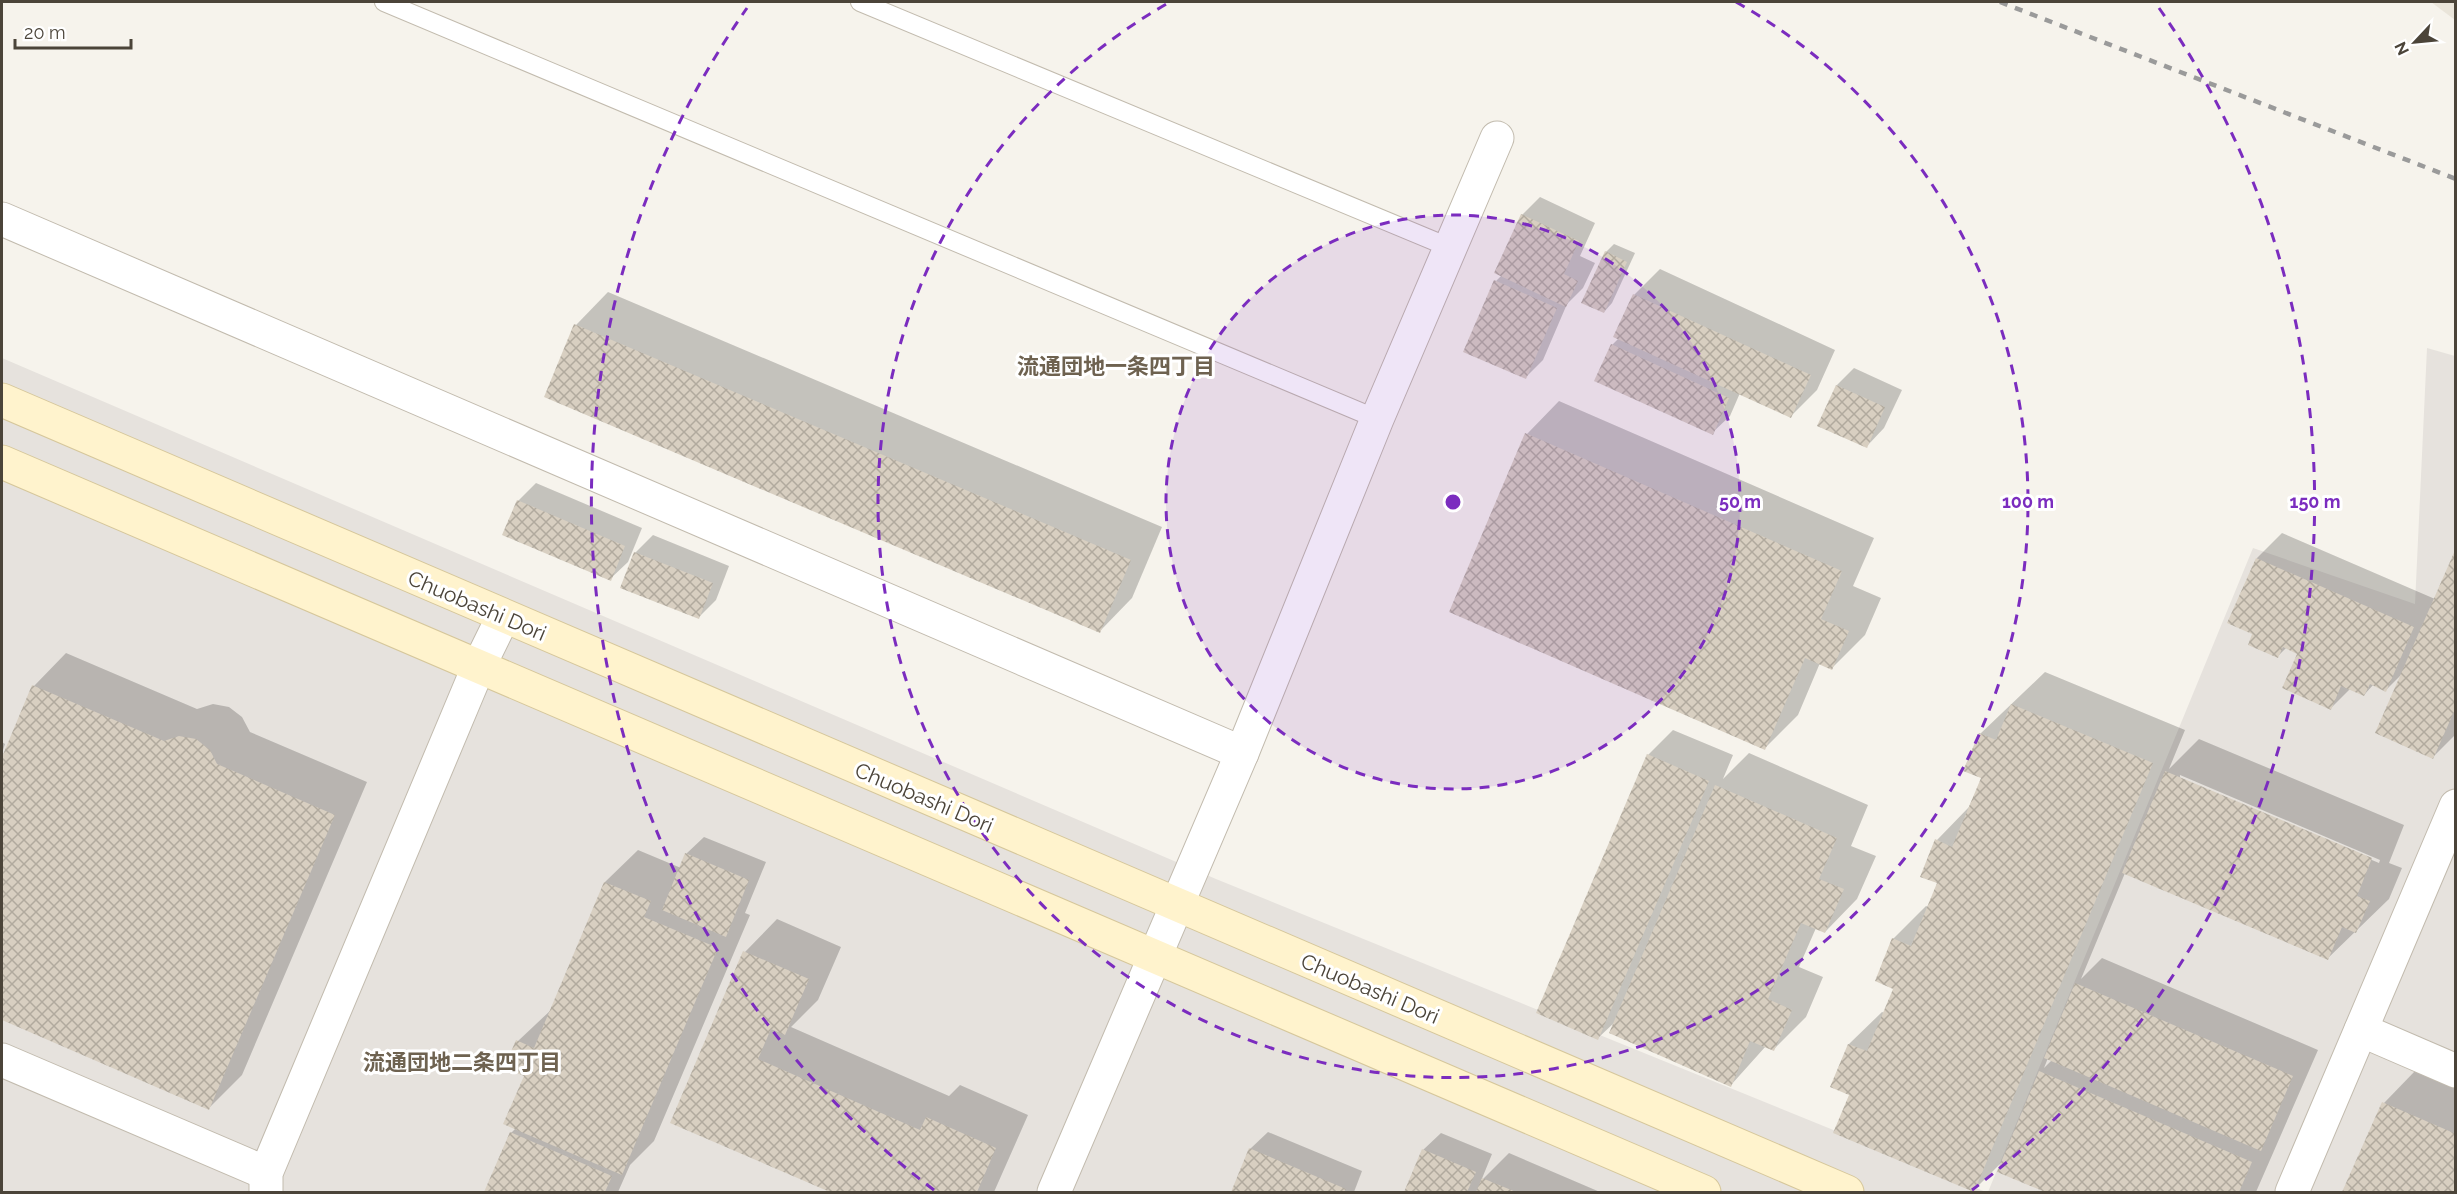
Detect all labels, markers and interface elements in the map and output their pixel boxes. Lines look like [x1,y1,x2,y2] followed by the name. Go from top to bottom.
[15,12,130,50] scale bar
[2385,12,2445,72] north arrow
[24,22,66,43] text: 20 m
[2391,39,2413,58] text: N
[1017,353,1215,379] district label: 流通団地一条四丁目
[1719,491,1761,512] text: 50 m
[2002,491,2054,512] text: 100 m
[2290,491,2341,512] text: 150 m
[1443,492,1463,512] centre of rings
[404,565,550,646] street label: Chuobashi Dori
[851,757,997,838] street label: Chuobashi Dori
[1297,948,1443,1029] street label: Chuobashi Dori
[363,1049,561,1075] district label: 流通団地二条四丁目

